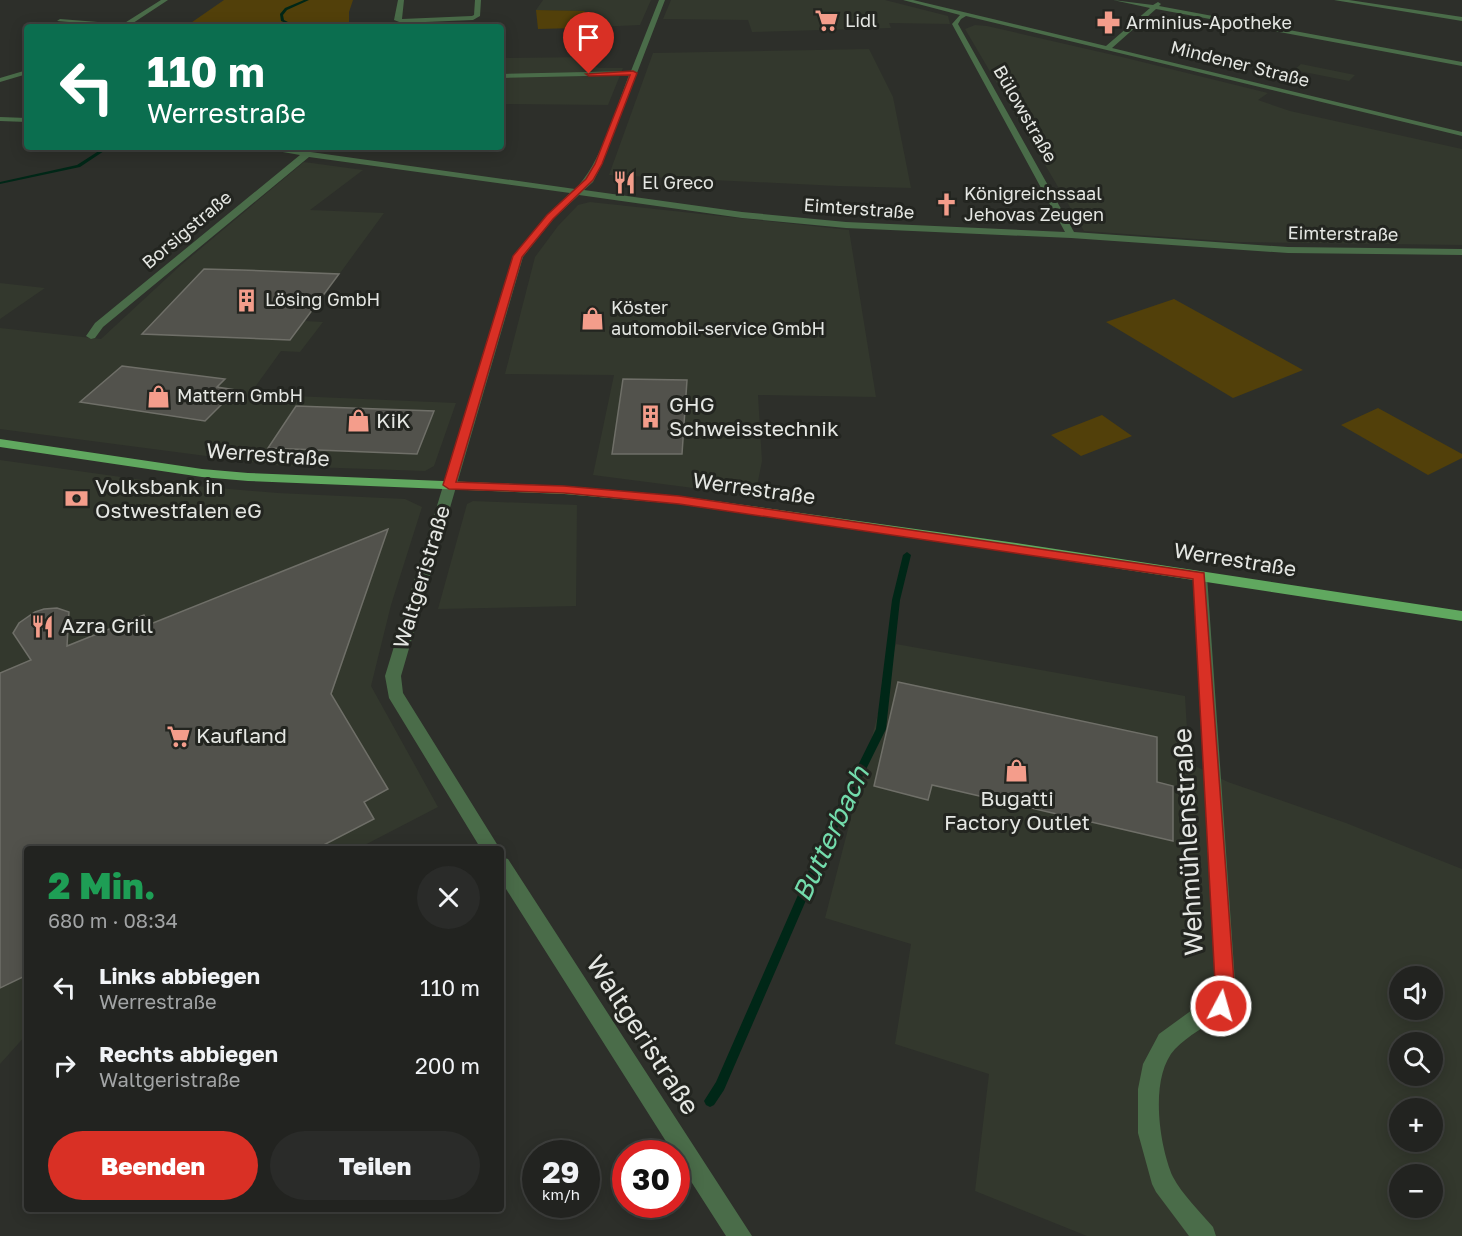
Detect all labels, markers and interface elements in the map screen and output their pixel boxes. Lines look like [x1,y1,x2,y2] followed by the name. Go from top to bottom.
[814,8,840,34] supermarket icon: Lidl
[845,9,877,31] place label: Lidl
[1095,10,1121,36] pharmacy icon: Arminius-Apotheke
[1126,11,1292,33] place label: Arminius-Apotheke
[563,12,614,74] pin
[572,21,605,54] icon: arrive
[1169,35,1312,91] street label: Mindener Straße
[147,46,265,96] text: 110 m
[48,48,126,126] icon: left
[989,61,1062,166] street label: Bülowstraße
[147,97,306,129] text: Werrestraße
[611,170,637,196] restaurant icon: El Greco
[642,171,714,193] place label: El Greco
[964,182,1104,225] place label: Königreichssaal Jehovas Zeugen
[137,185,236,273] street label: Borsigstraße
[933,191,959,217] church icon: Königreichssaal Jehovas Zeugen
[803,193,915,223] street label: Eimterstraße
[1287,221,1399,245] street label: Eimterstraße
[234,287,260,313] building icon: Lösing GmbH
[265,288,380,310] place label: Lösing GmbH
[611,296,825,339] place label: Köster automobil-service GmbH
[580,305,606,331] shop icon: Köster automobil-service GmbH
[146,383,172,409] shop icon: Mattern GmbH
[177,384,303,406] place label: Mattern GmbH
[669,391,839,441] place label: GHG Schweisstechnik
[638,404,664,430] building icon: GHG Schweisstechnik
[376,407,411,433] place label: KiK
[345,408,371,434] shop icon: KiK
[206,437,331,471] street label: Werrestraße
[691,467,817,509] street label: Werrestraße
[95,473,262,523] place label: Volksbank in Ostwestfalen eG
[64,486,90,512] bank icon: Volksbank in Ostwestfalen eG
[387,502,455,652] street label: Waltgeristraße
[1172,537,1298,582] street label: Werrestraße
[61,612,153,638] place label: Azra Grill
[30,613,56,639] restaurant icon: Azra Grill
[196,722,287,748] place label: Kaufland
[165,723,191,749] supermarket icon: Kaufland
[1166,727,1209,957] street label: Wehmühlenstraße
[1004,758,1030,784] shop icon: Bugatti Factory Outlet
[785,760,876,906] water label: Butterbach
[944,785,1090,835] place label: Bugatti Factory Outlet
[48,864,156,907] text: 2 Min.
[417,866,480,929] button: close
[48,908,178,932] text: 680 m · 08:34
[580,949,706,1120] street label: Waltgeristraße
[99,962,260,989] text: Links abbiegen
[1389,966,1443,1218] map controls
[1389,966,1443,1020] button: sound
[48,971,81,1004] icon: left
[420,974,480,1001] text: 110 m
[1189,974,1253,1038] position arrow
[99,989,217,1013] text: Werrestraße
[1389,1032,1443,1086] button: search
[99,1040,278,1067] text: Rechts abbiegen
[48,1049,81,1082] icon: right
[415,1052,480,1079] text: 200 m
[99,1067,240,1091] text: Waltgeristraße
[1389,1098,1443,1152] button: +
[48,1131,258,1200] button: Beenden
[270,1131,480,1200] button: Teilen
[612,1140,690,1218] speed limit sign: 30
[542,1154,580,1190] text: 29
[1389,1164,1443,1218] button: −
[542,1185,580,1203] text: km/h

